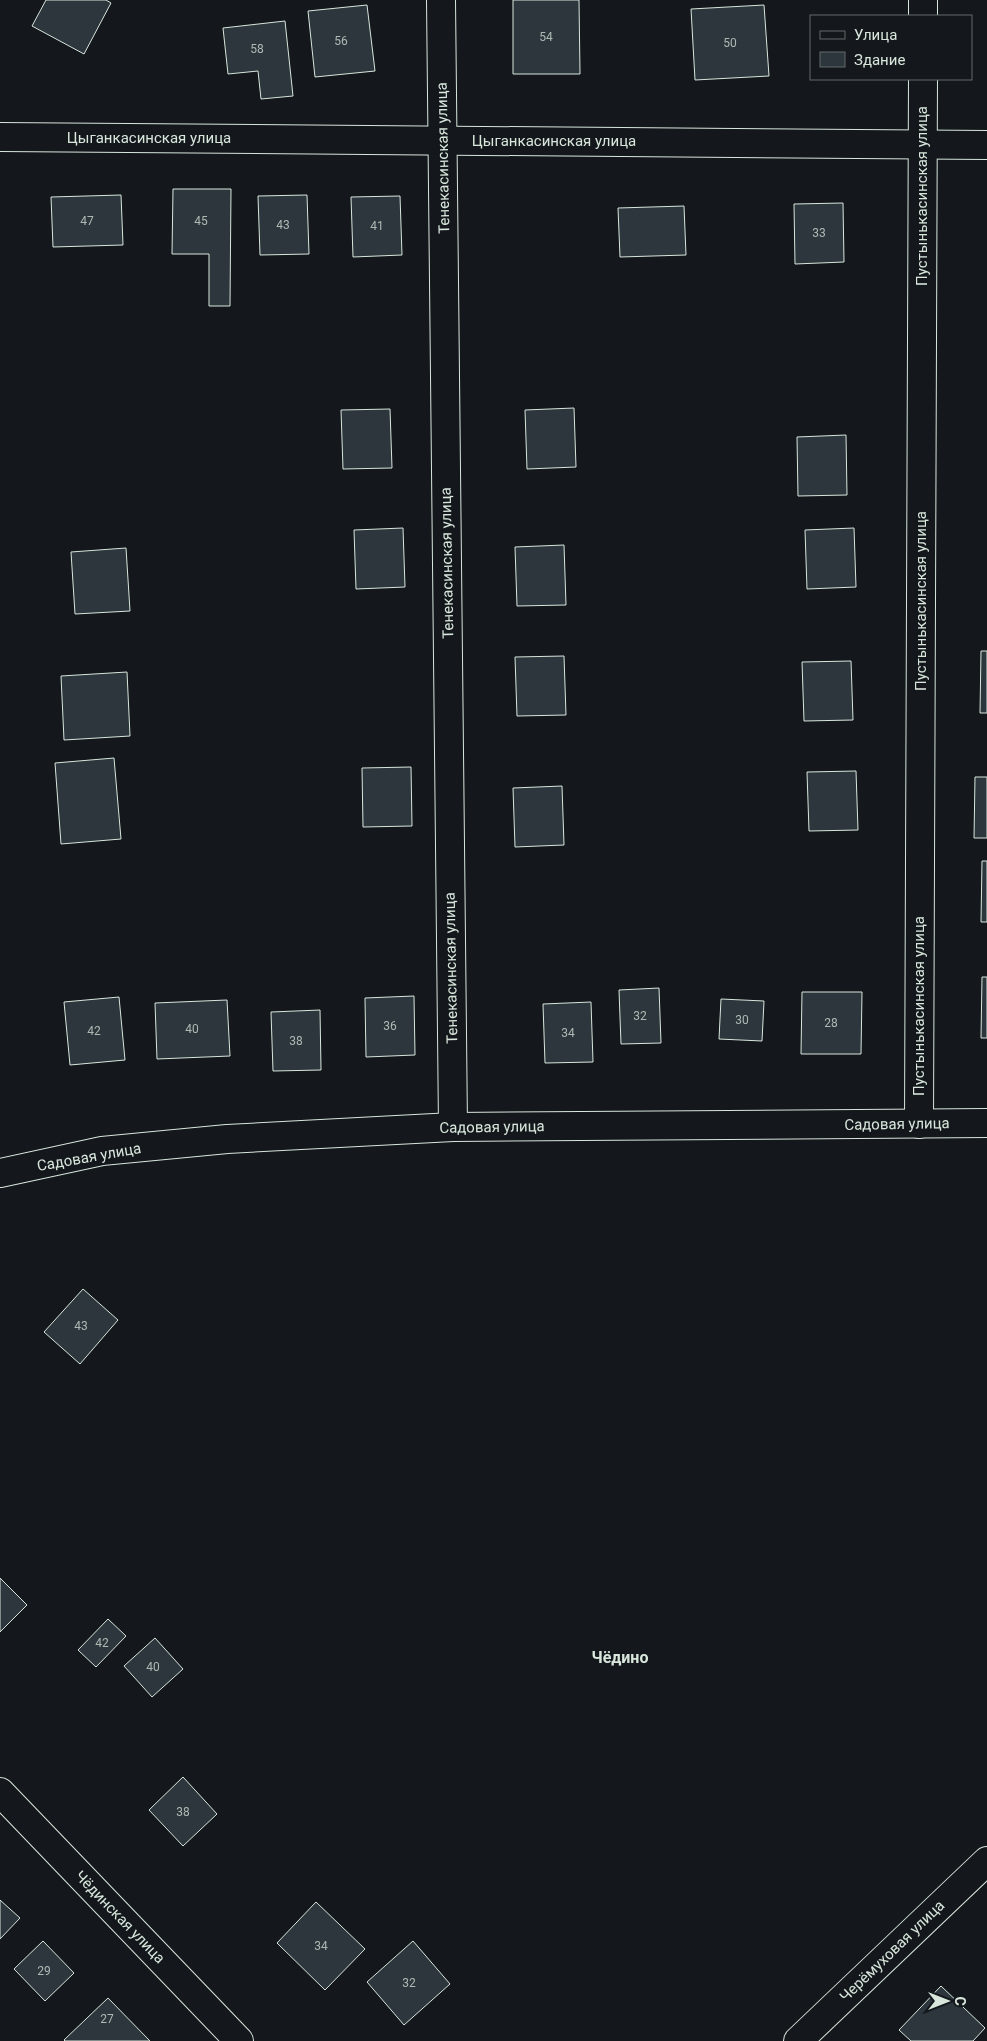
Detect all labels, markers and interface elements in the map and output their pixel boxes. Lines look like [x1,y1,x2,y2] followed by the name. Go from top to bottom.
[810,15,972,80] legend
[854,26,897,44] text: Улица
[539,30,553,44] house number: 54
[334,34,348,48] house number: 56
[723,36,737,50] house number: 50
[250,42,264,56] house number: 58
[854,51,905,69] text: Здание
[433,82,453,234] street label: Тенекасинская улица
[913,106,931,286] street label: Пустынькасинская улица
[67,129,231,147] street label: Цыганкасинская улица
[472,132,636,150] street label: Цыганкасинская улица
[80,214,94,228] house number: 47
[194,214,208,228] house number: 45
[276,218,290,232] house number: 43
[370,219,384,233] house number: 41
[812,226,826,240] house number: 33
[437,487,457,639] street label: Тенекасинская улица
[912,511,930,691] street label: Пустынькасинская улица
[441,892,461,1044] street label: Тенекасинская улица
[910,916,928,1096] street label: Пустынькасинская улица
[633,1009,647,1023] house number: 32
[735,1013,749,1027] house number: 30
[824,1016,838,1030] house number: 28
[383,1019,397,1033] house number: 36
[185,1022,199,1036] house number: 40
[87,1024,101,1038] house number: 42
[561,1026,575,1040] house number: 34
[289,1034,303,1048] house number: 38
[844,1114,950,1134] street label: Садовая улица
[439,1117,545,1137] street label: Садовая улица
[36,1139,142,1175] street label: Садовая улица
[74,1319,88,1333] house number: 43
[95,1636,109,1650] house number: 42
[592,1648,648,1667] district label: Чёдино
[146,1660,160,1674] house number: 40
[176,1805,190,1819] house number: 38
[71,1867,169,1967] street label: Чёдинская улица
[836,1896,948,2006] street label: Черёмуховая улица
[314,1939,328,1953] house number: 34
[37,1964,51,1978] house number: 29
[402,1976,416,1990] house number: 32
[922,1976,972,2026] north arrow
[952,1996,968,2006] text: С
[100,2012,114,2026] house number: 27

